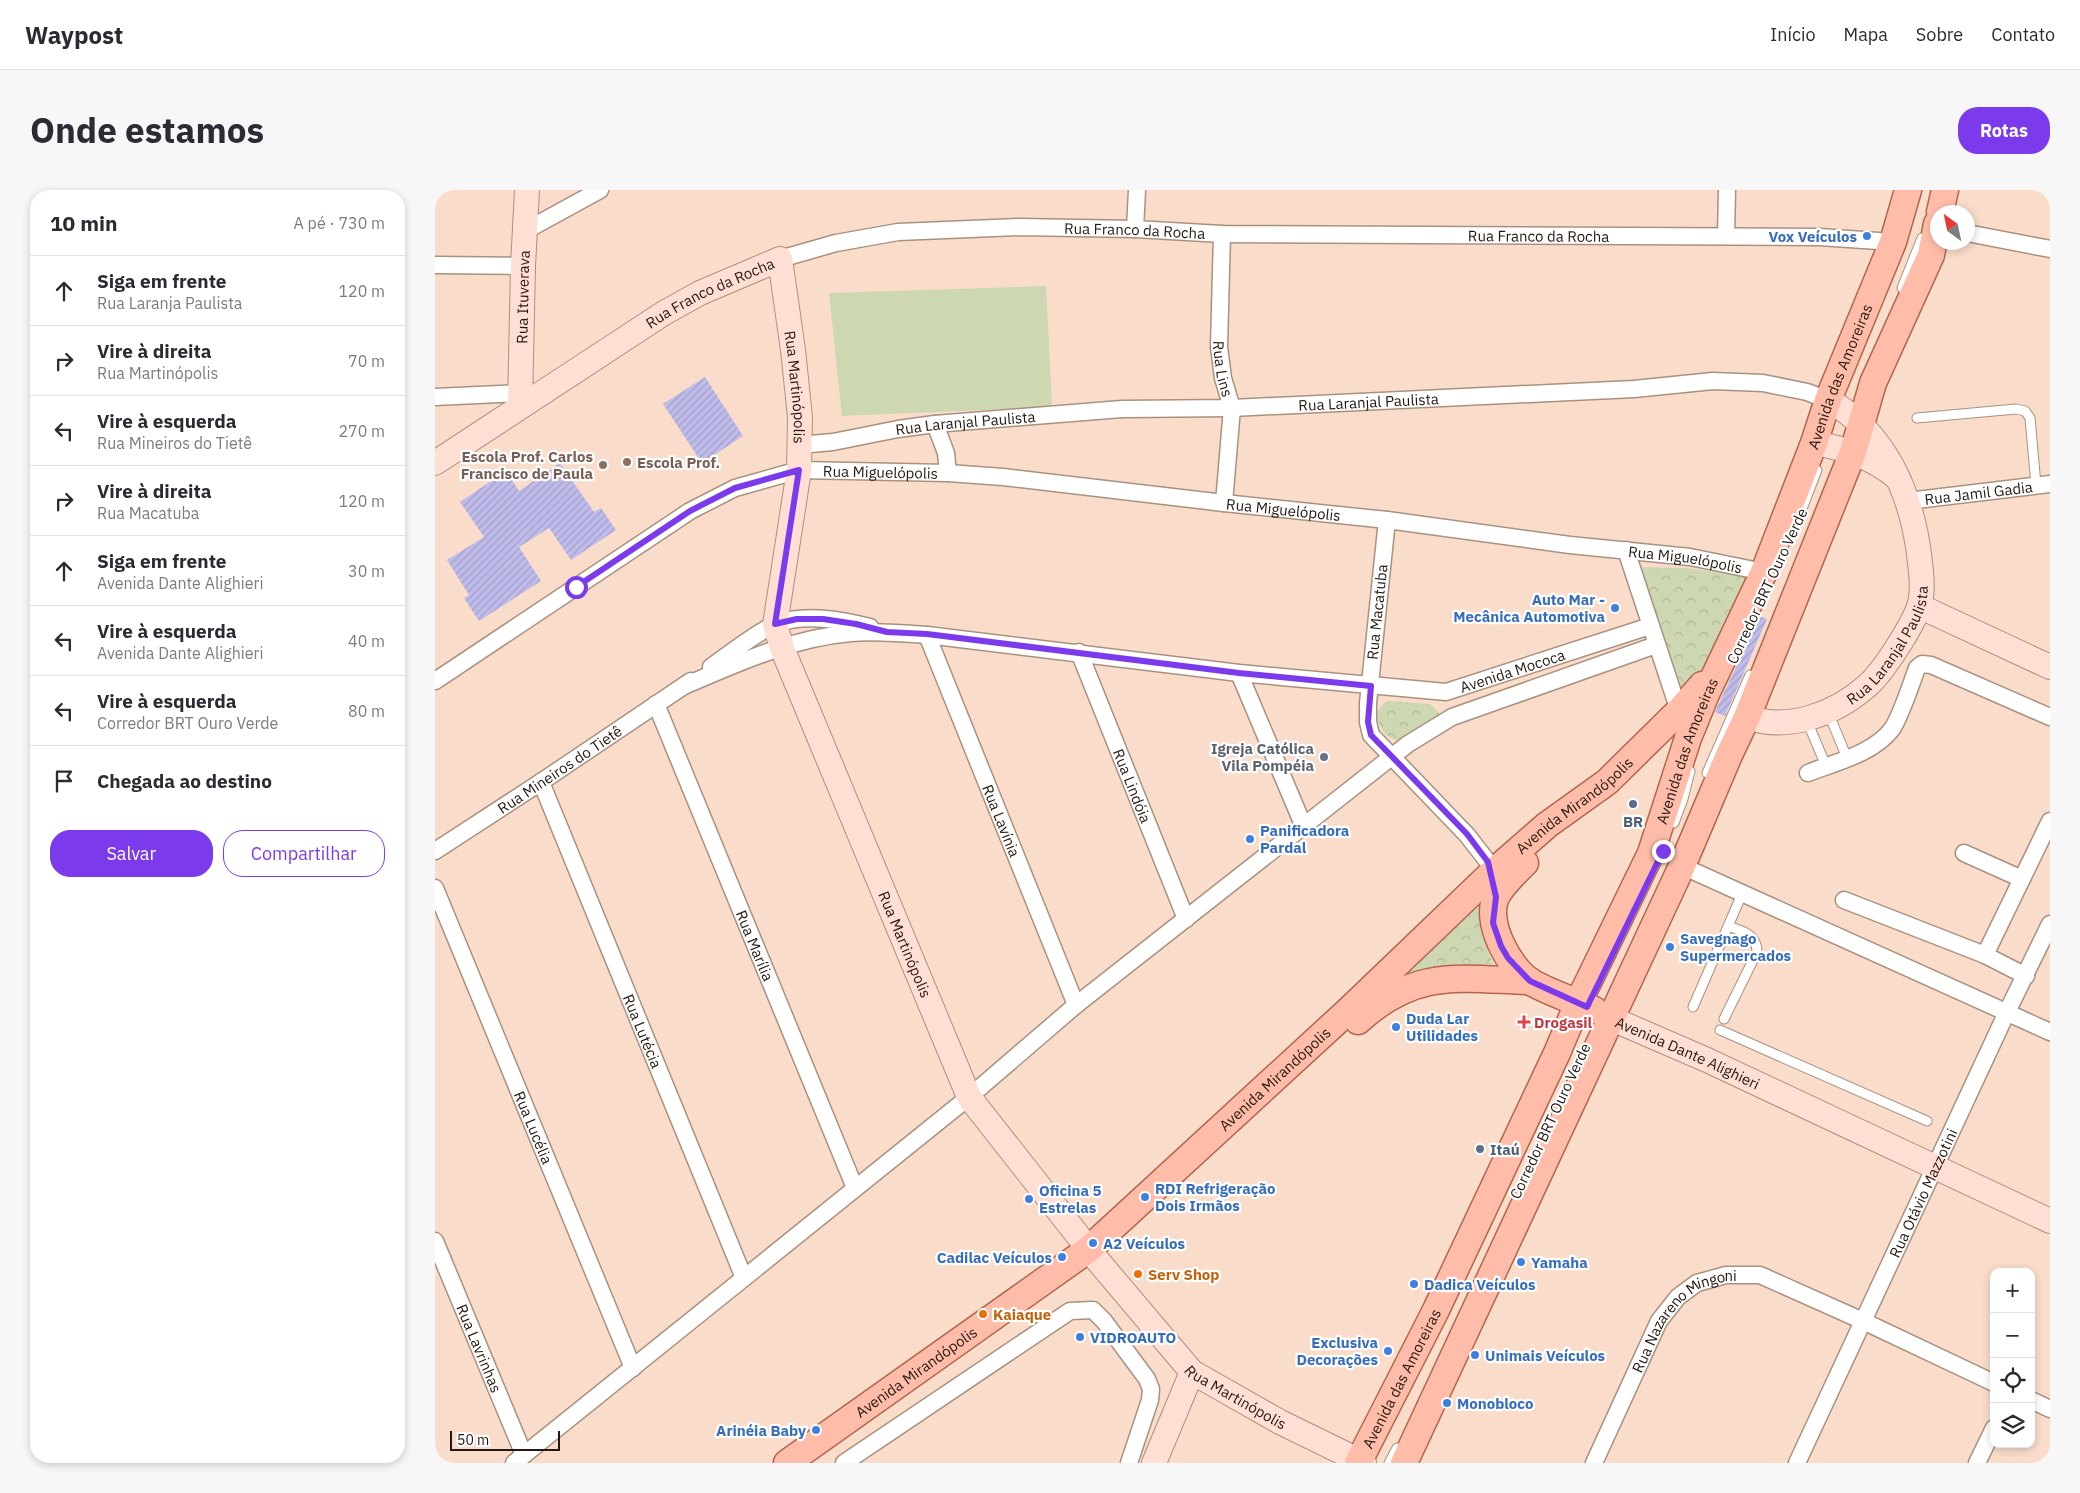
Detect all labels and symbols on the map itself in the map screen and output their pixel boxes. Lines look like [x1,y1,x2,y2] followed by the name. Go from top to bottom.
[1930,205,1975,250] north arrow
[1064,218,1206,243] street label: Rua Franco da Rocha
[1468,226,1609,245] street label: Rua Franco da Rocha
[1768,227,1857,246] place label: Vox Veículos
[1861,230,1873,242] marker: Vox Veículos
[512,250,533,344] street label: Rua Ituverava
[642,253,777,332] street label: Rua Franco da Rocha
[1803,301,1876,452] street label: Avenida das Amoreiras
[781,329,810,444] street label: Rua Martinópolis
[1209,340,1238,399] street label: Rua Lins
[1298,389,1439,414] street label: Rua Laranjal Paulista
[894,406,1036,439] street label: Rua Laranjal Paulista
[461,447,593,483] place label: Escola Prof. Carlos Francisco de Paula
[637,453,720,472] place label: Escola Prof.
[621,456,633,468] marker: Escola Prof.
[597,459,609,471] marker: Escola Prof. Carlos Francisco de Paula
[823,461,938,482] street label: Rua Miguelópolis
[1923,477,2034,508] street label: Rua Jamil Gadia
[1225,494,1342,525] street label: Rua Miguelópolis
[1722,505,1812,667] street label: Corredor BRT Ouro Verde
[1627,541,1744,577] street label: Rua Miguelópolis
[1363,563,1391,661] street label: Rua Macatuba
[565,576,588,599] route start
[1843,585,1931,708] street label: Rua Laranjal Paulista
[1453,590,1605,626] place label: Auto Mar - Mecânica Automotiva
[1609,602,1621,614] marker: Auto Mar - Mecânica Automotiva
[1457,645,1567,696] street label: Avenida Mococa
[1651,675,1722,826] street label: Avenida das Amoreiras
[494,721,625,817] street label: Rua Mineiros do Tietê
[1211,739,1314,775] place label: Igreja Católica Vila Pompéia
[1109,746,1156,826] street label: Rua Lindóia
[1318,751,1330,763] marker: Igreja Católica Vila Pompéia
[1512,753,1637,858] street label: Avenida Mirandópolis
[979,781,1025,860] street label: Rua Lavínia
[1627,798,1639,810] marker: BR
[1623,812,1643,831] place label: BR
[1260,821,1350,857] place label: Panificadora Pardal
[1244,833,1256,845] marker: Panificadora Pardal
[1652,840,1675,863] route end
[875,888,936,1000] street label: Rua Martinópolis
[732,907,778,984] street label: Rua Marília
[1680,929,1792,965] place label: Savegnago Supermercados
[1664,941,1676,953] marker: Savegnago Supermercados
[619,991,667,1071] street label: Rua Lutécia
[1406,1009,1478,1045] place label: Duda Lar Utilidades
[1613,1012,1763,1093] street label: Avenida Dante Alighieri
[1534,1013,1593,1032] place label: Drogasil
[1518,1016,1530,1028] marker: Drogasil
[1390,1021,1402,1033] marker: Duda Lar Utilidades
[1215,1023,1334,1135] street label: Avenida Mirandópolis
[1505,1040,1595,1202] street label: Corredor BRT Ouro Verde
[510,1088,557,1167] street label: Rua Lucélia
[1885,1125,1961,1260] street label: Rua Otávio Mazzotini
[1490,1140,1520,1159] place label: Itaú
[1474,1143,1486,1155] marker: Itaú
[1155,1179,1275,1215] place label: RDI Refrigeração Dois Irmãos
[1039,1181,1101,1217] place label: Oficina 5 Estrelas
[1139,1191,1151,1203] marker: RDI Refrigeração Dois Irmãos
[1023,1193,1035,1205] marker: Oficina 5 Estrelas
[1103,1234,1185,1253] place label: A2 Veículos
[1087,1237,1099,1249] marker: A2 Veículos
[937,1248,1052,1267] place label: Cadilac Veículos
[1056,1251,1068,1263] marker: Cadilac Veículos
[1531,1253,1588,1272] place label: Yamaha
[1515,1256,1527,1268] marker: Yamaha
[1148,1265,1219,1284] place label: Serv Shop
[1627,1266,1737,1375] street label: Rua Nazareno Mingoni
[1132,1268,1144,1280] marker: Serv Shop
[1424,1275,1536,1294] place label: Dadica Veículos
[1408,1278,1420,1290] marker: Dadica Veículos
[453,1301,506,1395] street label: Rua Lavrinhas
[993,1305,1051,1324] place label: Kaiaque
[1358,1305,1445,1451] street label: Avenida das Amoreiras
[977,1308,989,1320] marker: Kaiaque
[851,1322,980,1421] street label: Avenida Mirandópolis
[1090,1328,1176,1347] place label: VIDROAUTO
[1074,1331,1086,1343] marker: VIDROAUTO
[1296,1333,1378,1369] place label: Exclusiva Decorações
[1382,1345,1394,1357] marker: Exclusiva Decorações
[1485,1346,1606,1365] place label: Unimais Veículos
[1469,1349,1481,1361] marker: Unimais Veículos
[1181,1361,1290,1433] street label: Rua Martinópolis
[1457,1394,1533,1413] place label: Monobloco
[1441,1397,1453,1409] marker: Monobloco
[716,1421,806,1440] place label: Arinéia Baby
[810,1424,822,1436] marker: Arinéia Baby
[450,1428,560,1451] scale bar

